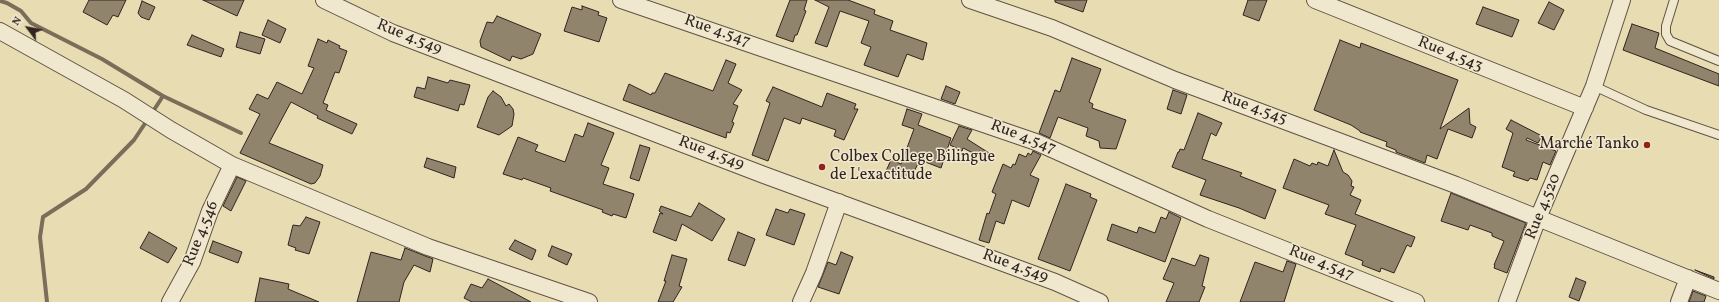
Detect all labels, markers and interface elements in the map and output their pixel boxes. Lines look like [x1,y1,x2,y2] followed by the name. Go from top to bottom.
[8,8,48,48] north arrow
[681,12,753,52] street label: Rue 4.547
[9,14,26,29] text: N
[373,16,445,60] street label: Rue 4.549
[1415,33,1485,77] street label: Rue 4.543
[1219,88,1289,130] street label: Rue 4.545
[987,117,1059,159] street label: Rue 4.547
[675,133,747,175] street label: Rue 4.549
[1539,135,1639,155] place label: Marché Tanko
[1642,140,1652,150] marker: Marché Tanko
[830,148,995,186] place label: Colbex College Bilingue de L'exactitude
[817,162,827,172] marker: Colbex College Bilingue de L'exactitude
[1522,171,1566,243] street label: Rue 4.520
[180,198,224,270] street label: Rue 4.546
[1286,242,1356,286] street label: Rue 4.547
[979,246,1051,288] street label: Rue 4.549

